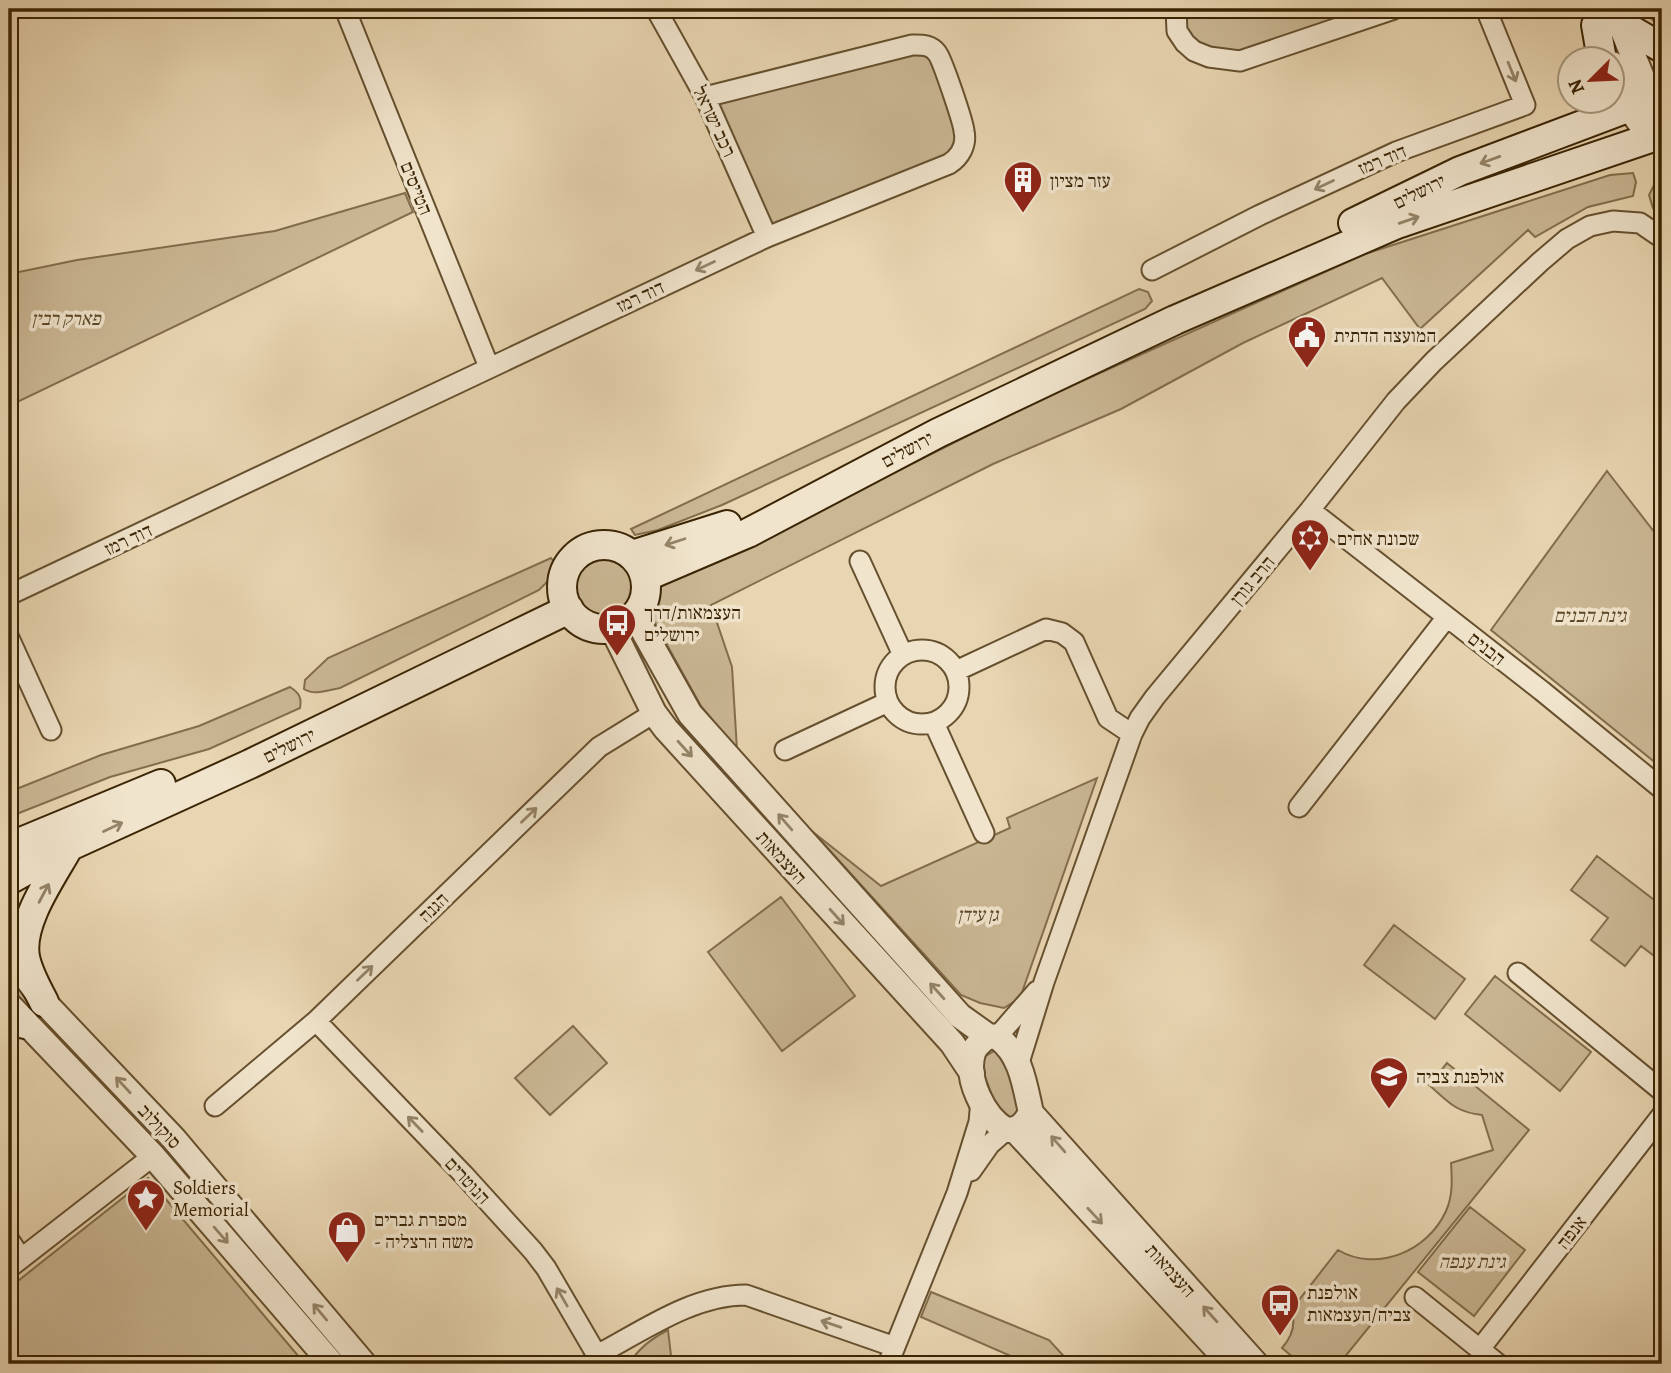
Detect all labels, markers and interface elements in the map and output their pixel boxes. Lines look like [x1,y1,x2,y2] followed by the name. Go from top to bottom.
[1556,46,1626,116] north arrow
[1506,61,1519,83] one-way arrow
[1562,75,1591,98] text: N
[686,81,742,161] street label: רכב ישראל
[1354,138,1411,182] street label: דוד רמז
[1480,155,1502,167] one-way arrow
[394,158,439,219] street label: הטייסים
[1002,159,1044,214] building icon: עזר מציון
[1050,168,1111,194] place label: עזר מציון
[1389,168,1450,216] street label: ירושלים
[1314,178,1335,192] one-way arrow
[1398,213,1420,226] one-way arrow
[695,259,716,273] one-way arrow
[612,275,669,319] street label: דוד רמז
[31,306,102,332] park label: פארק רבין
[1286,314,1328,369] public building icon: המועצה הדתית
[1334,323,1436,349] place label: המועצה הדתית
[877,425,938,474] street label: ירושלים
[1289,517,1331,572] synagogue icon: שכונת אחים
[100,518,157,562] street label: דוד רמז
[1337,526,1419,552] place label: שכונת אחים
[664,536,686,549] one-way arrow
[1224,550,1281,611] street label: הרב גורן
[644,600,741,648] place label: העצמאות/דרך ירושלים
[596,602,638,657] bus stop icon: העצמאות/דרך ירושלים
[1554,603,1628,629] park label: גינת הבנים
[1462,626,1511,672] street label: הבנים
[259,722,320,770] street label: ירושלים
[676,740,693,757] one-way arrow
[520,806,537,823] one-way arrow
[777,813,793,831] one-way arrow
[102,819,123,833] one-way arrow
[750,825,812,890] street label: העצמאות
[37,883,51,904] one-way arrow
[413,887,455,929] street label: הגנה
[957,902,1000,928] park label: גן עידן
[829,908,846,925] one-way arrow
[356,965,373,982] one-way arrow
[929,982,945,1000] one-way arrow
[1368,1055,1410,1110] school or university icon: אולפנת צביה
[1416,1064,1504,1090] place label: אולפנת צביה
[114,1077,131,1094] one-way arrow
[132,1098,187,1155] street label: סוקולוב
[407,1116,424,1133] one-way arrow
[1050,1136,1066,1154] one-way arrow
[439,1151,496,1210] street label: הנוטרים
[173,1175,249,1223] place label: Soldiers Memorial
[125,1177,167,1232] place icon: Soldiers Memorial
[374,1207,473,1255] place label: מספרת גברים - משה הרצליה
[1086,1207,1103,1224] one-way arrow
[326,1209,368,1264] shop icon: מספרת גברים - משה הרצליה
[1550,1210,1593,1255] street label: אנפה
[213,1226,229,1244] one-way arrow
[1139,1238,1201,1303] street label: העצמאות
[1439,1249,1507,1275] park label: גינת ענפה
[1307,1280,1411,1328] place label: אולפנת צביה/העצמאות
[1259,1282,1301,1337] bus stop icon: אולפנת צביה/העצמאות
[555,1287,569,1307] one-way arrow
[312,1304,328,1322] one-way arrow
[1202,1305,1218,1323] one-way arrow
[820,1317,842,1330] one-way arrow

